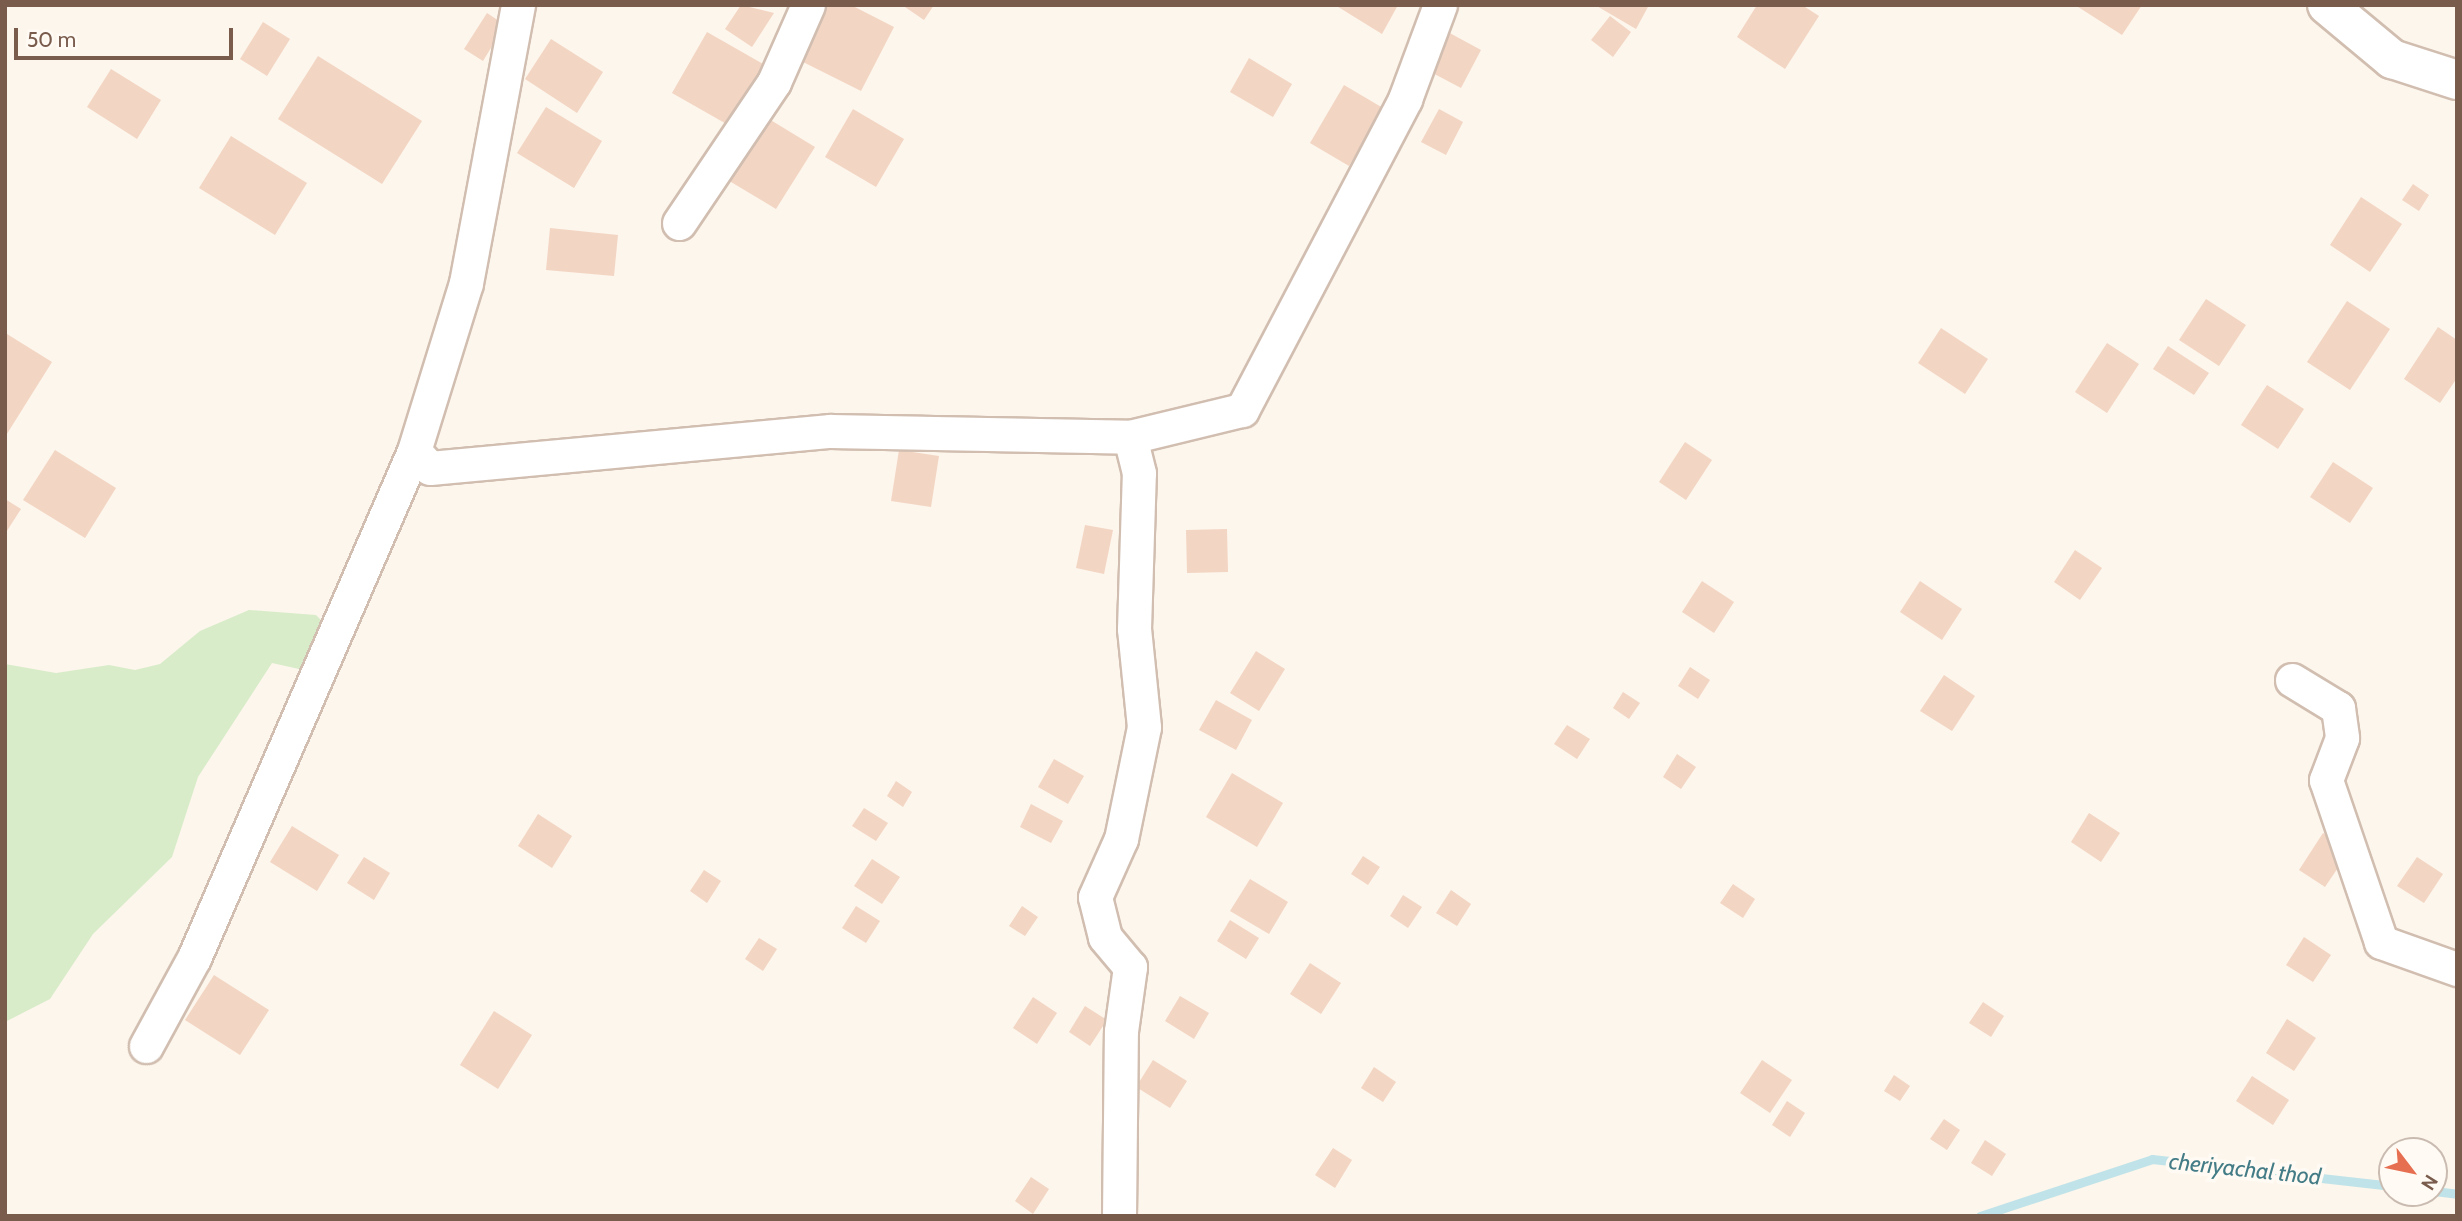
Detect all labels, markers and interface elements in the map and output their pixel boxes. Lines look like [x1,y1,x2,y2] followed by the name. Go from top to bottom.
[18,14,236,58] scale bar
[27,27,76,52] text: 50 m
[2378,1137,2448,1207] north arrow
[2168,1147,2322,1191] water label: cheriyachal thod
[2416,1171,2443,1194] text: N

